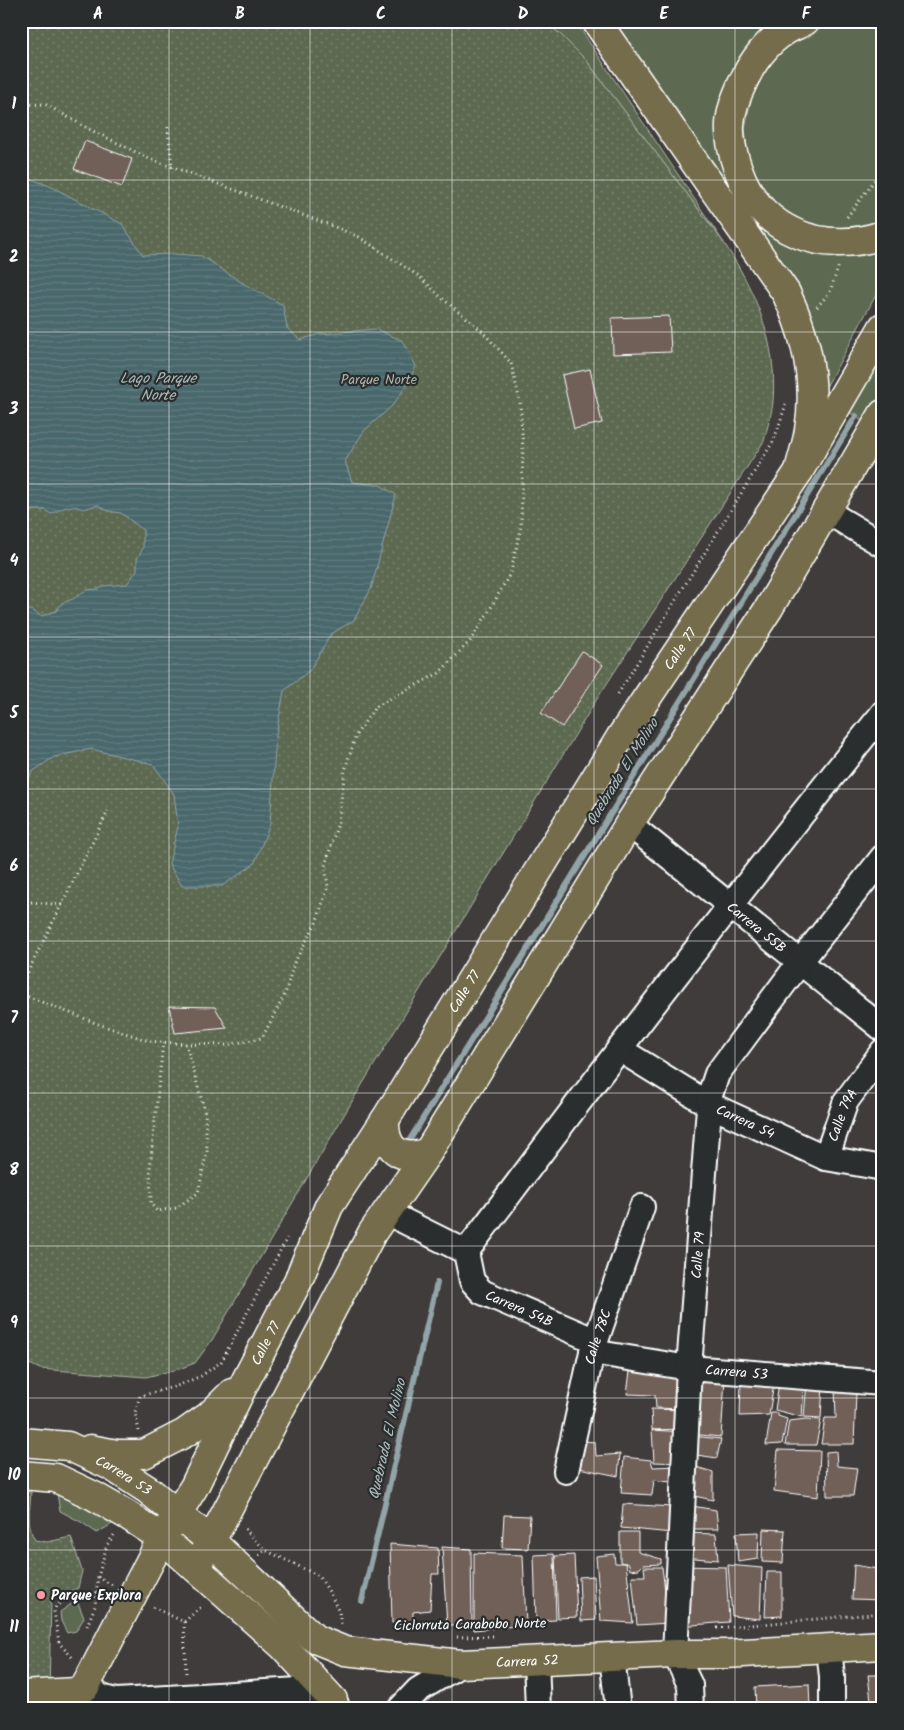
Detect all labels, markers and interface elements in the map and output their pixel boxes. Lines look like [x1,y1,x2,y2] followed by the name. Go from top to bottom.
[93,2,103,27] text: A
[235,2,245,27] text: B
[376,2,386,27] text: C
[518,2,529,27] text: D
[660,2,670,27] text: E
[802,2,812,27] text: F
[12,92,17,117] text: 1
[9,245,19,270] text: 2
[120,367,197,408] water label: Lago Parque Norte
[341,369,418,391] park label: Parque Norte
[9,397,19,422] text: 3
[10,549,19,574] text: 4
[659,623,703,675] street label: Calle 77
[9,701,20,726] text: 5
[580,713,666,831] water label: Quebrada El Molino
[10,854,19,879] text: 6
[721,897,791,959] street label: Carrera 55B
[443,966,487,1018] street label: Calle 77
[10,1006,18,1031] text: 7
[823,1084,864,1145] street label: Calle 79A
[712,1099,779,1145] street label: Carrera 54
[9,1158,19,1183] text: 8
[686,1231,711,1280] street label: Calle 79
[482,1285,556,1333] street label: Carrera 54B
[580,1306,618,1367] street label: Calle 78C
[10,1311,18,1336] text: 9
[246,1317,287,1369] street label: Calle 77
[704,1359,769,1386] street label: Carrera 53
[362,1375,414,1502] water label: Quebrada El Molino
[91,1450,156,1502] street label: Carrera 53
[7,1463,21,1488] text: 10
[51,1585,141,1607] place label: Parque Explora
[35,1589,47,1601] marker: Parque Explora
[394,1613,547,1637] street label: Ciclorruta Carabobo Norte
[9,1615,19,1640] text: 11
[495,1649,559,1674] street label: Carrera 52

